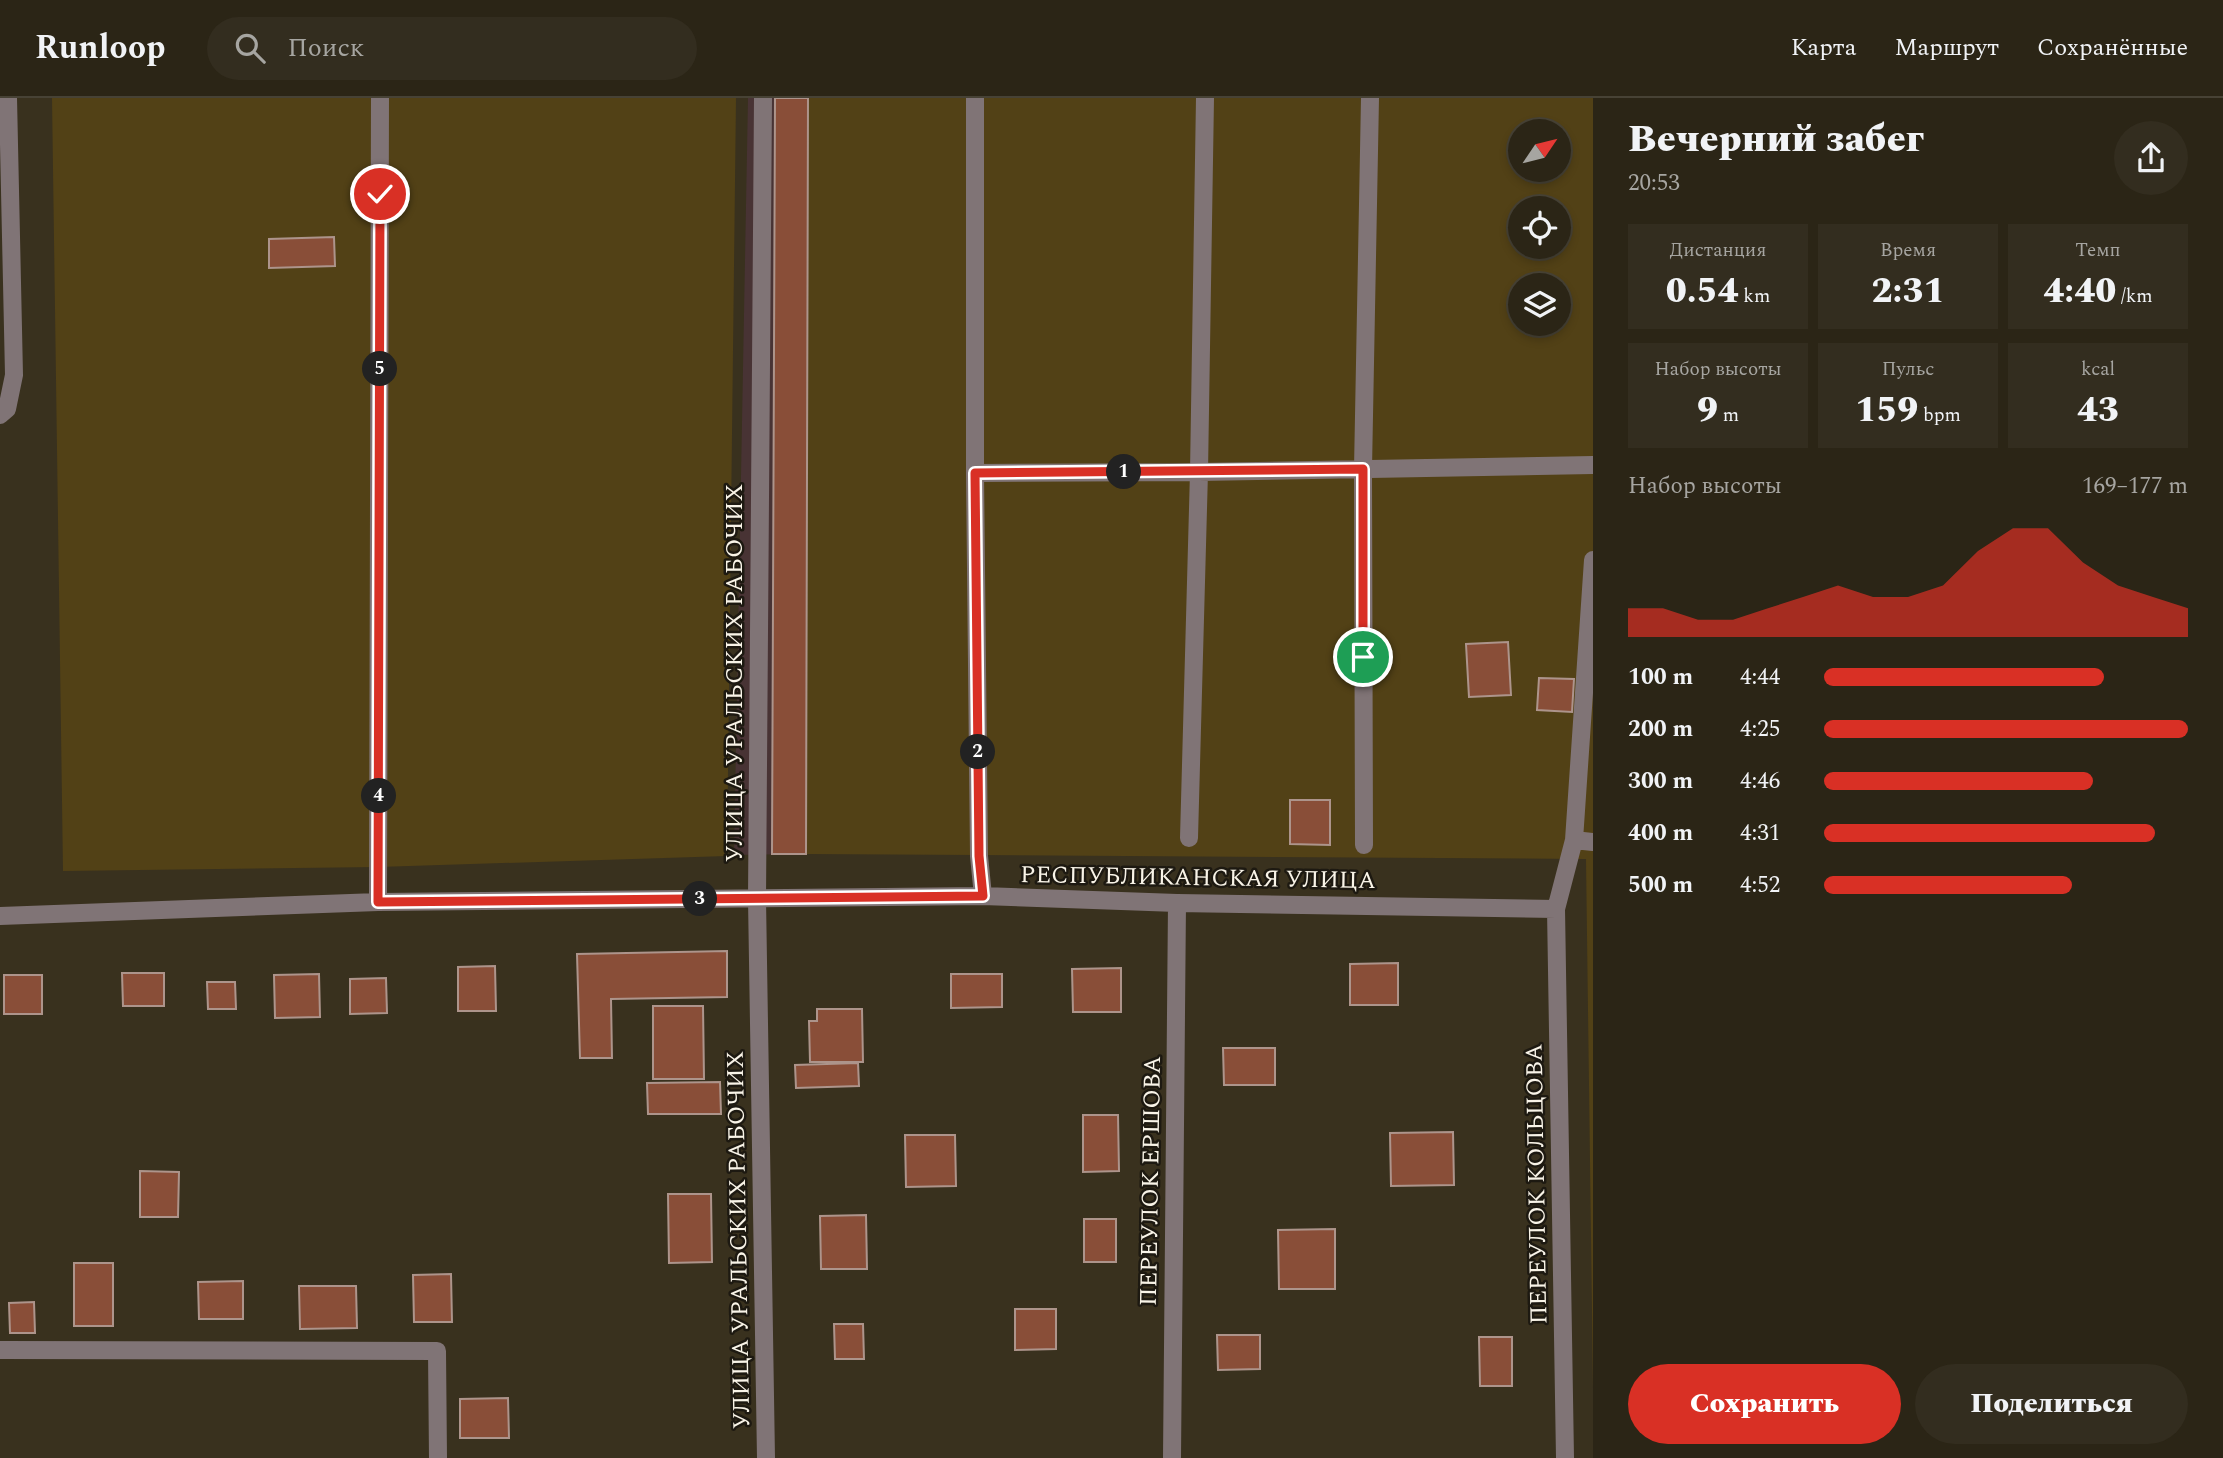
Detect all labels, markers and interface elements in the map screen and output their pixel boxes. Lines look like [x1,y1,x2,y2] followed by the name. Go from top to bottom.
[207,17,697,80] search box
[35,23,165,73] text: Runloop
[287,28,364,68] text: Поиск
[231,29,269,67] icon: search
[1791,30,1856,66] text: Карта
[1894,30,1999,66] text: Маршрут
[2037,30,2188,66] text: Сохранённые
[1628,111,1924,169] text: Вечерний забег
[1508,119,1572,182] north arrow
[1508,119,1571,336] map controls
[2114,121,2188,195] button: share
[350,164,410,224] pin
[1628,166,1680,201] text: 20:53
[361,175,399,213] icon: check
[1508,196,1571,259] button: locate
[1670,236,1766,265] text: Дистанция
[1880,236,1936,265] text: Время
[2075,236,2121,265] text: Темп
[1666,265,1739,318] text: 0.54
[1872,265,1944,318] text: 2:31
[2043,265,2116,318] text: 4:40
[1508,273,1571,336] button: layers
[1739,282,1770,311] text: km
[2116,282,2153,311] text: /km
[362,352,398,386] pin: 5
[374,354,385,383] text: 5
[1654,355,1782,384] text: Набор высоты
[1882,355,1934,384] text: Пульс
[2081,355,2115,384] text: kcal
[1697,384,1718,437] text: 9
[1855,384,1918,437] text: 159
[2077,384,2119,437] text: 43
[1718,401,1739,430] text: m
[1918,401,1961,430] text: bpm
[1106,454,1142,490] pin: 1
[1118,457,1129,486] text: 1
[1628,469,1782,504] text: Набор высоты
[2082,469,2188,504] text: 169–177 m
[717,484,753,862] street label: УЛИЦА УРАЛЬСКИХ РАБОЧИХ
[1333,627,1393,687] pin
[1344,638,1382,676] icon: arrive
[1628,660,1693,695] text: 100 m
[1740,660,1780,695] text: 4:44
[1628,712,1693,747] text: 200 m
[1740,712,1780,747] text: 4:25
[960,734,996,770] pin: 2
[972,737,983,766] text: 2
[1628,764,1693,799] text: 300 m
[1740,764,1780,799] text: 4:46
[362,778,396,814] pin: 4
[373,781,384,810] text: 4
[1628,816,1693,851] text: 400 m
[1740,816,1780,851] text: 4:31
[1020,857,1376,899] street label: РЕСПУБЛИКАНСКАЯ УЛИЦА
[1628,868,1693,903] text: 500 m
[1740,868,1780,903] text: 4:52
[682,882,718,916] pin: 3
[694,884,705,913] text: 3
[1517,1043,1557,1325] street label: ПЕРЕУЛОК КОЛЬЦОВА
[718,1050,760,1430] street label: УЛИЦА УРАЛЬСКИХ РАБОЧИХ
[1131,1056,1171,1307] street label: ПЕРЕУЛОК ЕРШОВА
[1628,1364,1901,1444] button: Сохранить
[1915,1364,2188,1444] button: Поделиться

